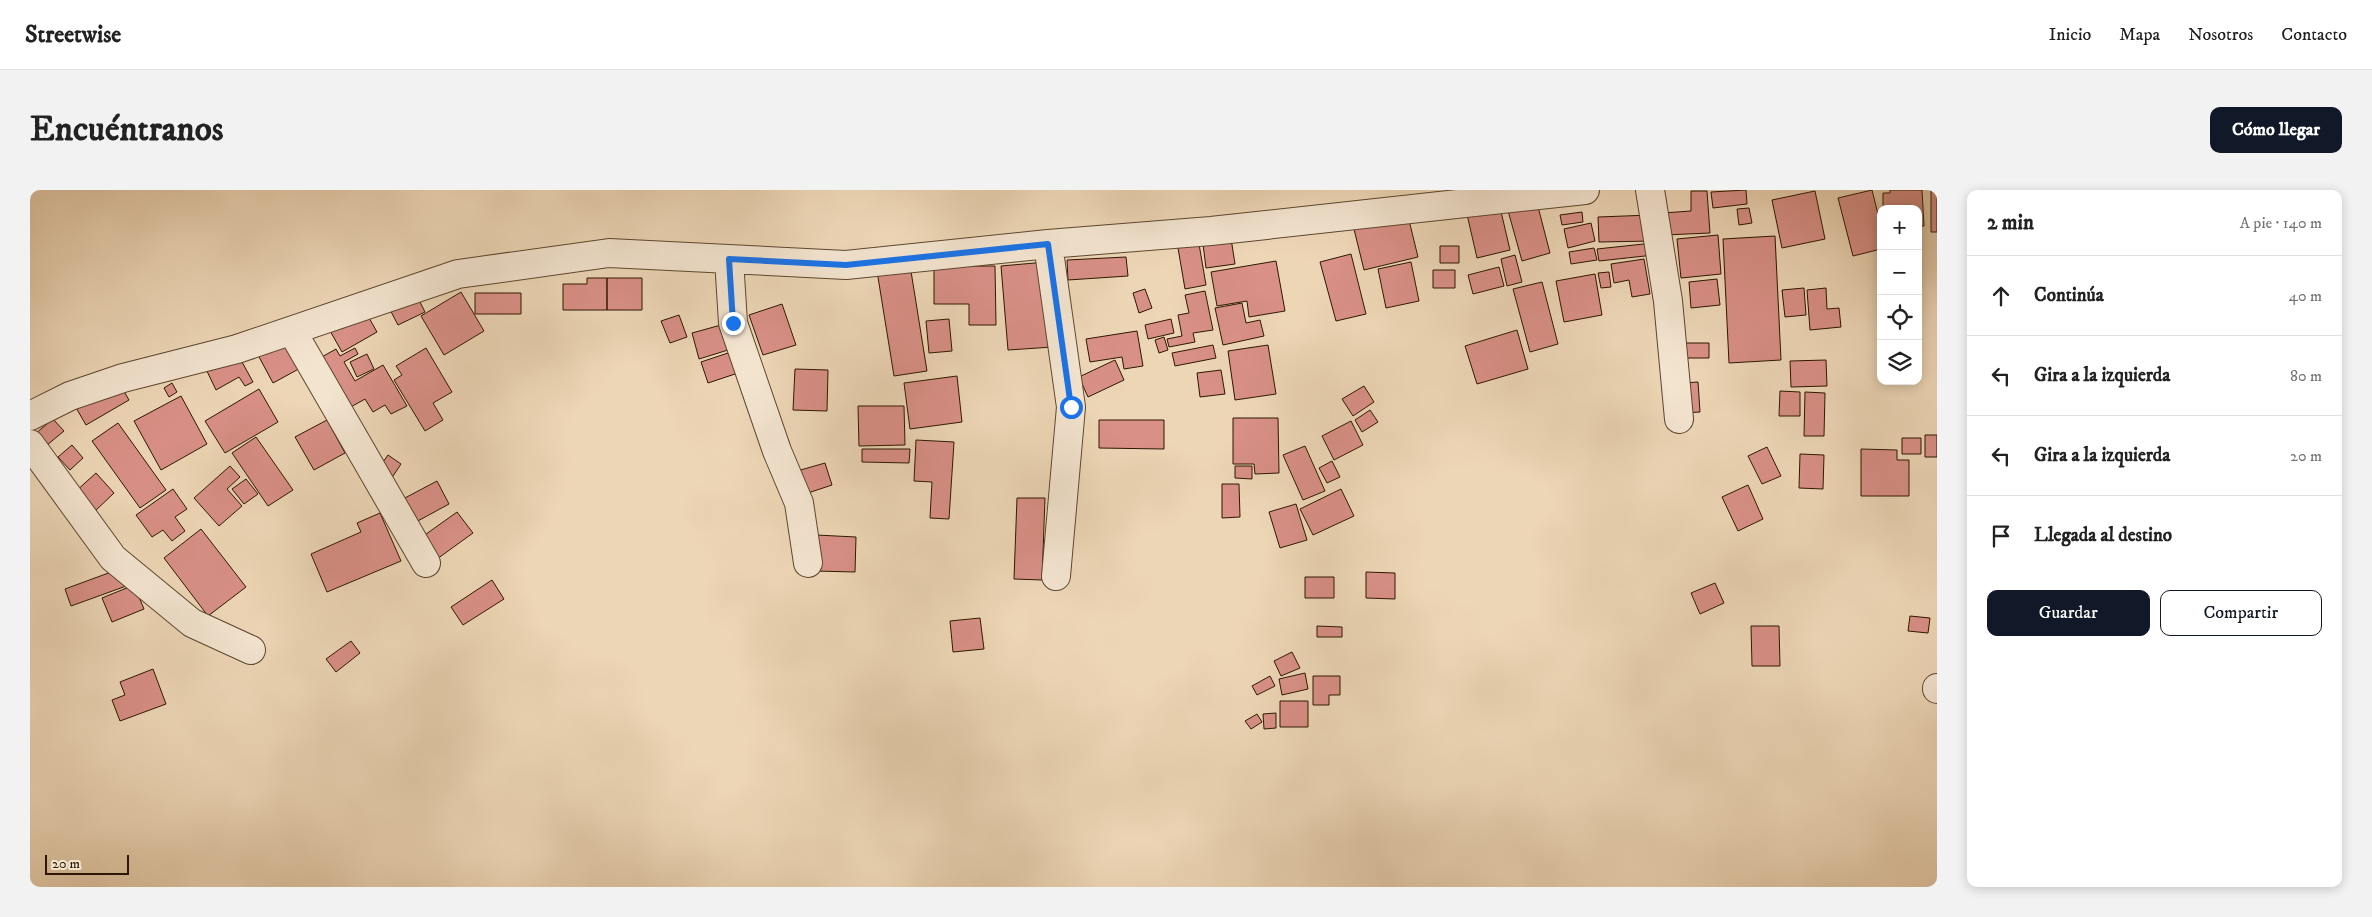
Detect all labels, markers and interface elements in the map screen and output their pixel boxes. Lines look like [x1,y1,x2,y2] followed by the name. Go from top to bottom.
[25,20,121,50] text: Streetwise
[2049,24,2091,46] text: Inicio
[2119,24,2160,46] text: Mapa
[2188,24,2253,46] text: Nosotros
[2281,24,2347,46] text: Contacto
[2210,107,2342,153] button: Cómo llegar
[30,108,224,152] text: Encuéntranos
[1877,205,1922,385] map controls
[1877,205,1922,250] button: +
[1987,210,2034,236] text: 2 min
[2240,213,2322,233] text: A pie · 140 m
[1877,250,1922,295] button: −
[1987,282,2015,310] icon: ahead
[2034,284,2104,307] text: Continúa
[2289,286,2322,306] text: 40 m
[1877,295,1922,340] button: locate
[722,312,745,335] route end
[1877,340,1922,385] button: layers
[1987,362,2015,390] icon: left
[2034,364,2170,387] text: Gira a la izquierda
[2290,366,2322,386] text: 80 m
[1060,396,1083,419] route start
[1987,442,2015,470] icon: left
[2034,444,2170,467] text: Gira a la izquierda
[2290,446,2322,466] text: 20 m
[1987,522,2015,550] icon: arrive
[2034,524,2172,547] text: Llegada al destino
[1987,590,2150,636] button: Guardar
[2160,590,2322,636] button: Compartir
[45,852,129,875] scale bar
[52,855,80,873] text: 20 m

